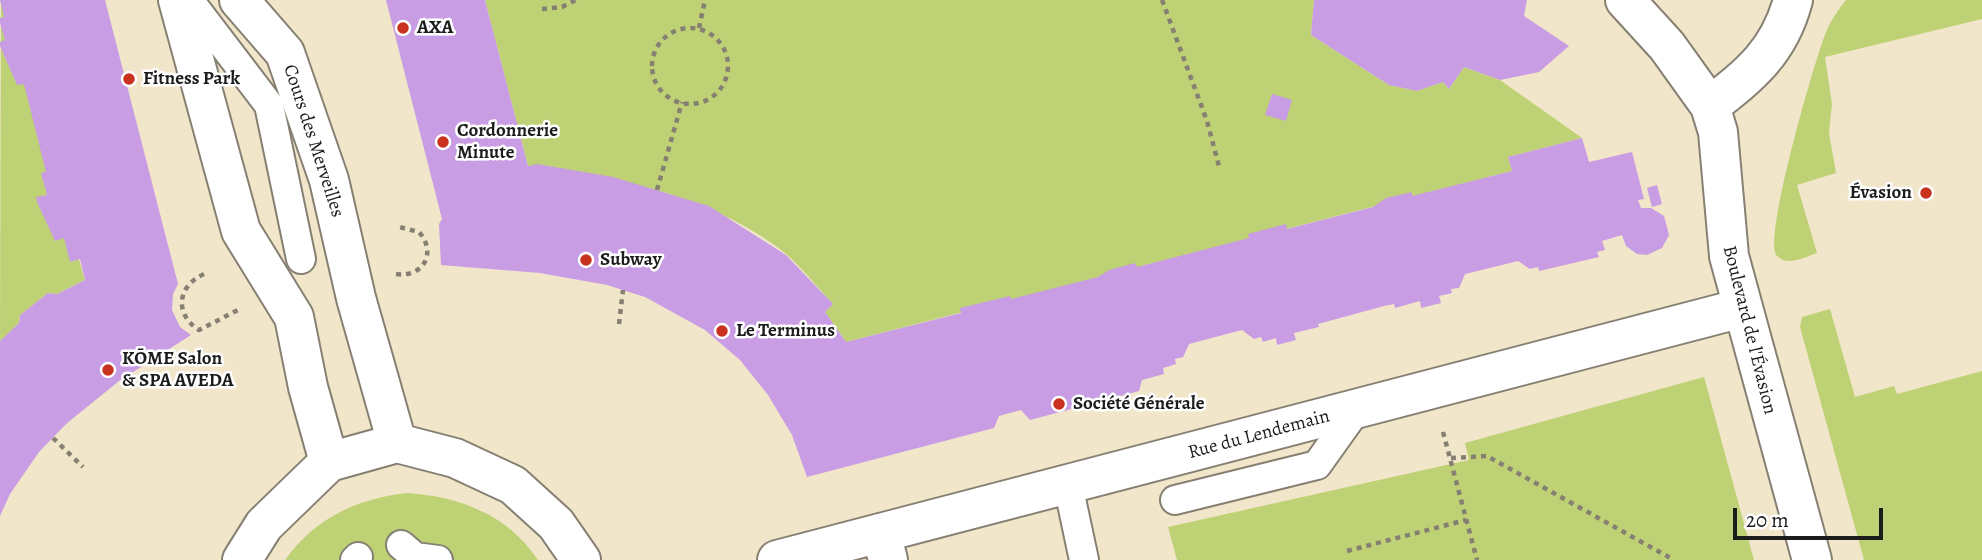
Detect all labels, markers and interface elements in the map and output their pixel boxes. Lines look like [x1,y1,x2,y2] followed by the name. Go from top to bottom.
[417,17,453,39] place label: AXA
[395,20,411,36] marker: AXA
[278,62,348,220] street label: Cours des Merveilles
[143,68,240,90] place label: Fitness Park
[121,71,137,87] marker: Fitness Park
[457,120,558,164] place label: Cordonnerie Minute
[435,134,451,150] marker: Cordonnerie Minute
[1850,182,1912,204] place label: Évasion
[1918,185,1934,201] marker: Évasion
[1717,243,1781,417] street label: Boulevard de l'Évasion
[600,249,662,271] place label: Subway
[578,252,594,268] marker: Subway
[736,320,835,342] place label: Le Terminus
[714,323,730,339] marker: Le Terminus
[122,348,234,392] place label: KŌME Salon & SPA AVEDA
[100,362,116,378] marker: KŌME Salon & SPA AVEDA
[1073,393,1205,415] place label: Société Générale
[1051,396,1067,412] marker: Société Générale
[1186,405,1332,465] street label: Rue du Lendemain
[1737,494,1888,538] scale bar
[1746,506,1789,534] text: 20 m

